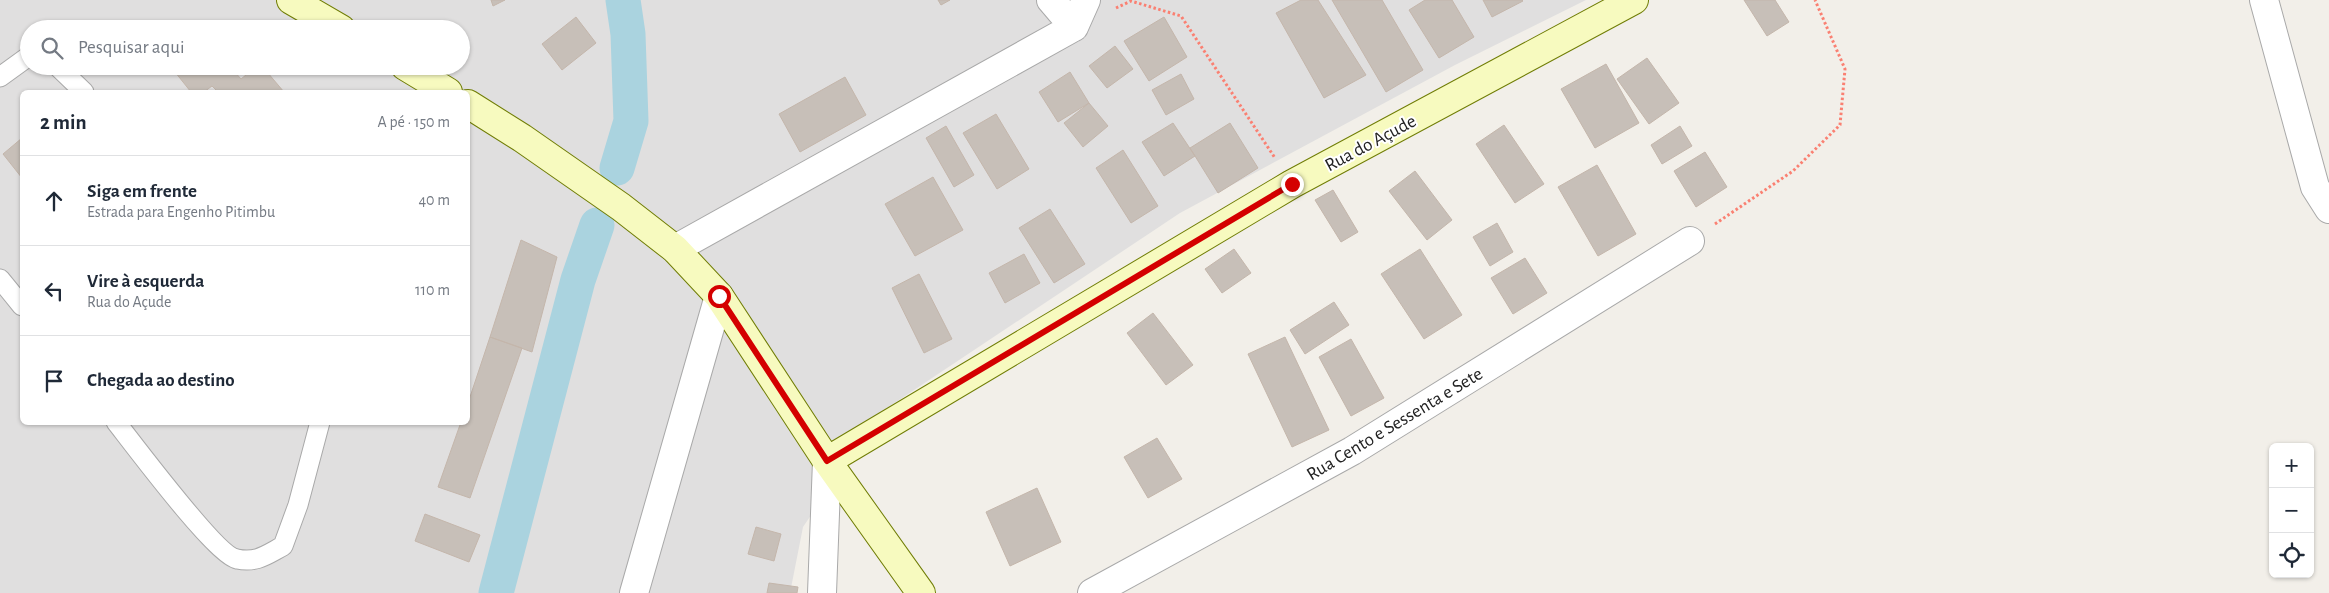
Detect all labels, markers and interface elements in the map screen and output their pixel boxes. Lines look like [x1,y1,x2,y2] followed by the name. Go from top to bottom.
[20,20,470,75] search box
[38,34,66,62] icon: search
[78,38,184,57] text: Pesquisar aqui
[1322,111,1419,175] street label: Rua do Açude
[40,112,87,133] text: 2 min
[378,114,450,130] text: A pé · 150 m
[1281,173,1304,196] route end
[87,182,197,201] text: Siga em frente
[40,187,68,215] icon: ahead
[418,192,450,208] text: 40 m
[87,204,275,220] text: Estrada para Engenho Pitimbu
[87,272,204,291] text: Vire à esquerda
[40,277,68,305] icon: left
[415,282,450,298] text: 110 m
[708,285,731,308] route start
[87,294,171,310] text: Rua do Açude
[1303,364,1486,484] street label: Rua Cento e Sessenta e Sete
[40,367,68,395] icon: arrive
[87,371,235,390] text: Chegada ao destino
[2269,443,2314,578] map controls
[2269,443,2314,488] button: +
[2269,488,2314,533] button: −
[2269,533,2314,578] button: locate

